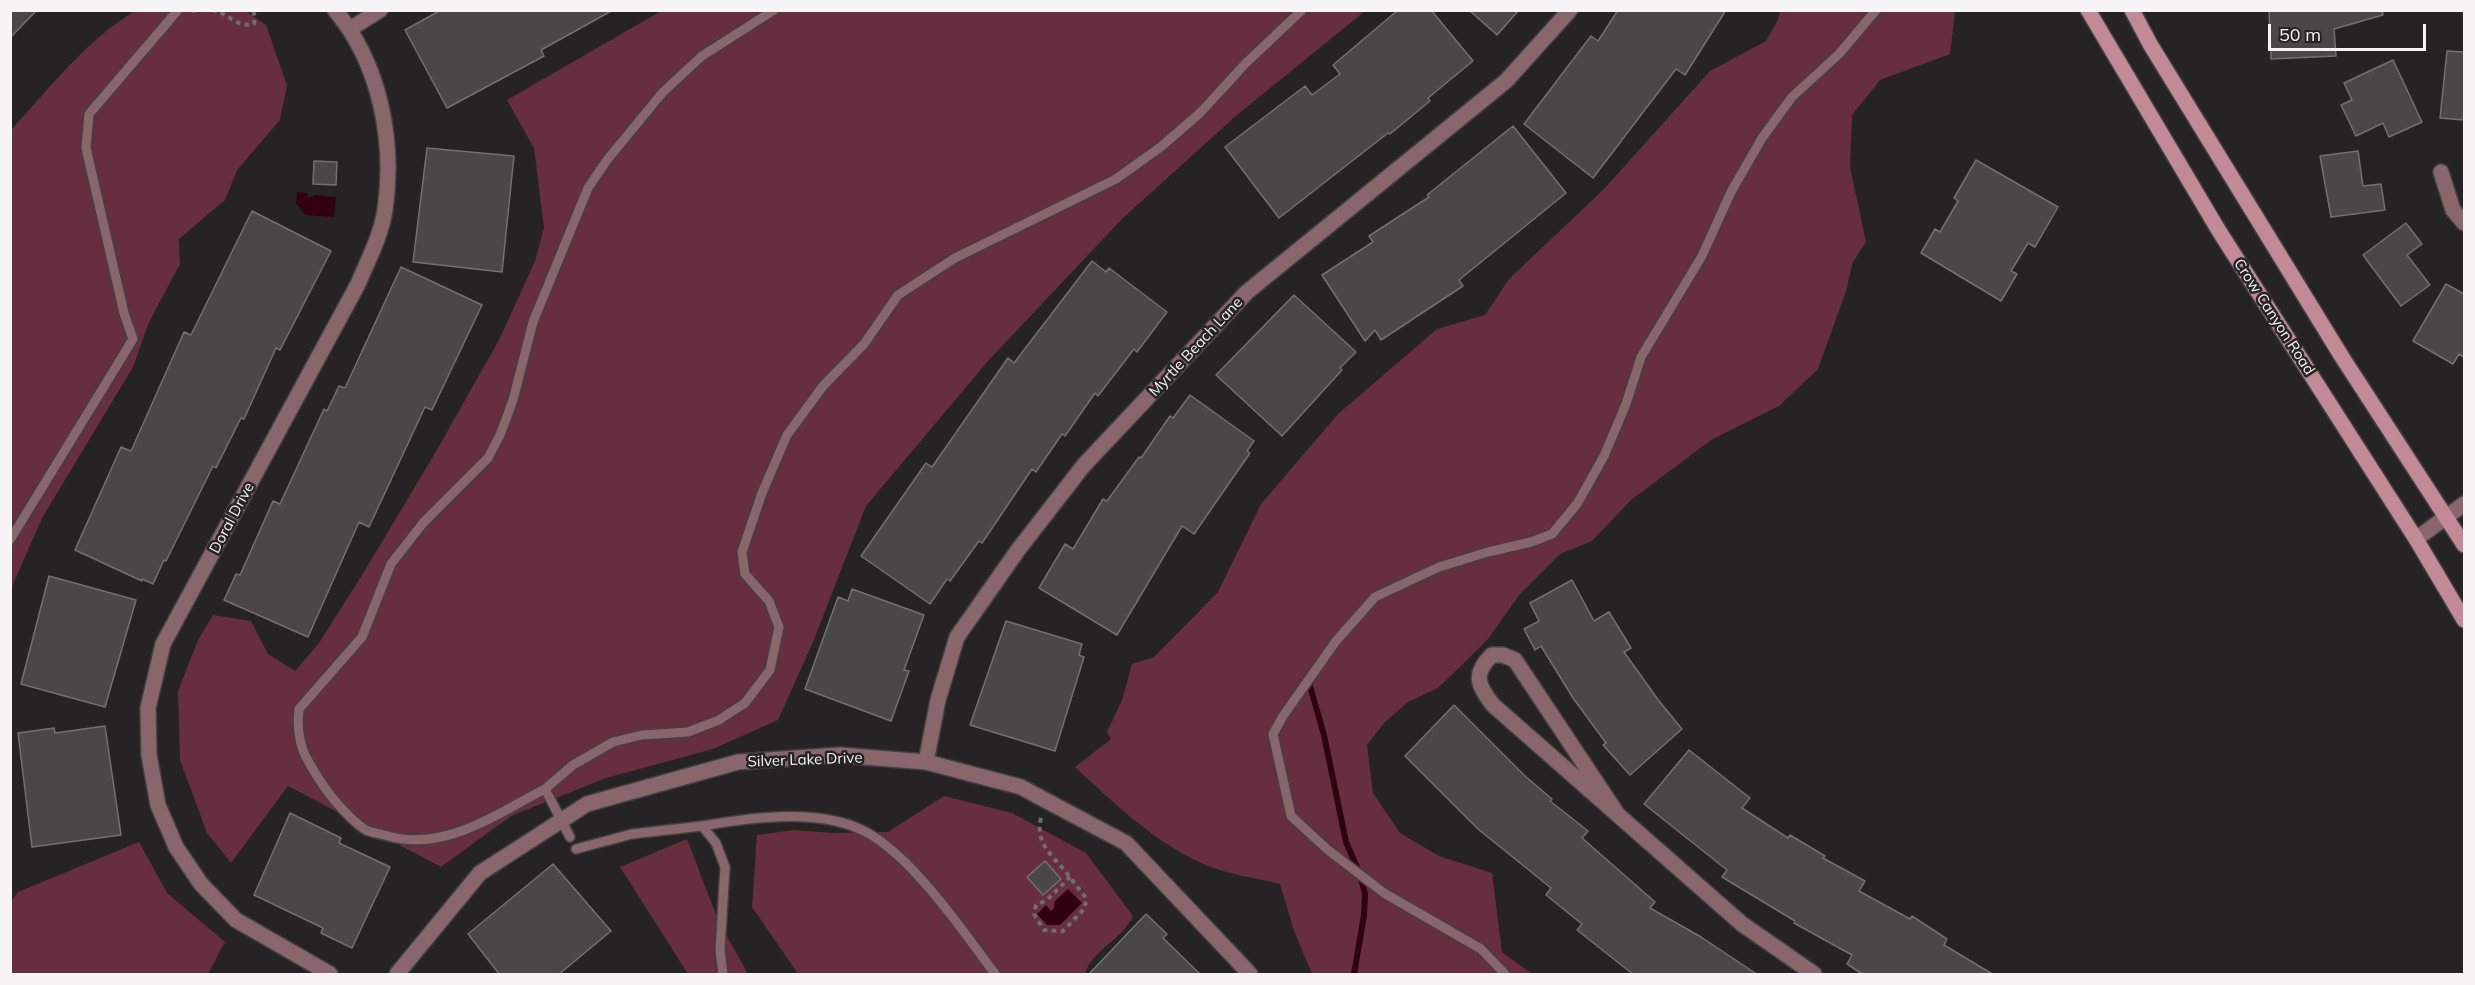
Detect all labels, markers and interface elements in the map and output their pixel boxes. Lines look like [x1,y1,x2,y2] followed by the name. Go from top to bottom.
[2271,12,2428,50] scale bar
[2279,23,2321,46] text: 50 m
[2230,256,2318,378] street label: Crow Canyon Road
[1145,294,1247,400] street label: Myrtle Beach Lane
[206,479,258,557] street label: Doral Drive
[747,749,863,771] street label: Silver Lake Drive

